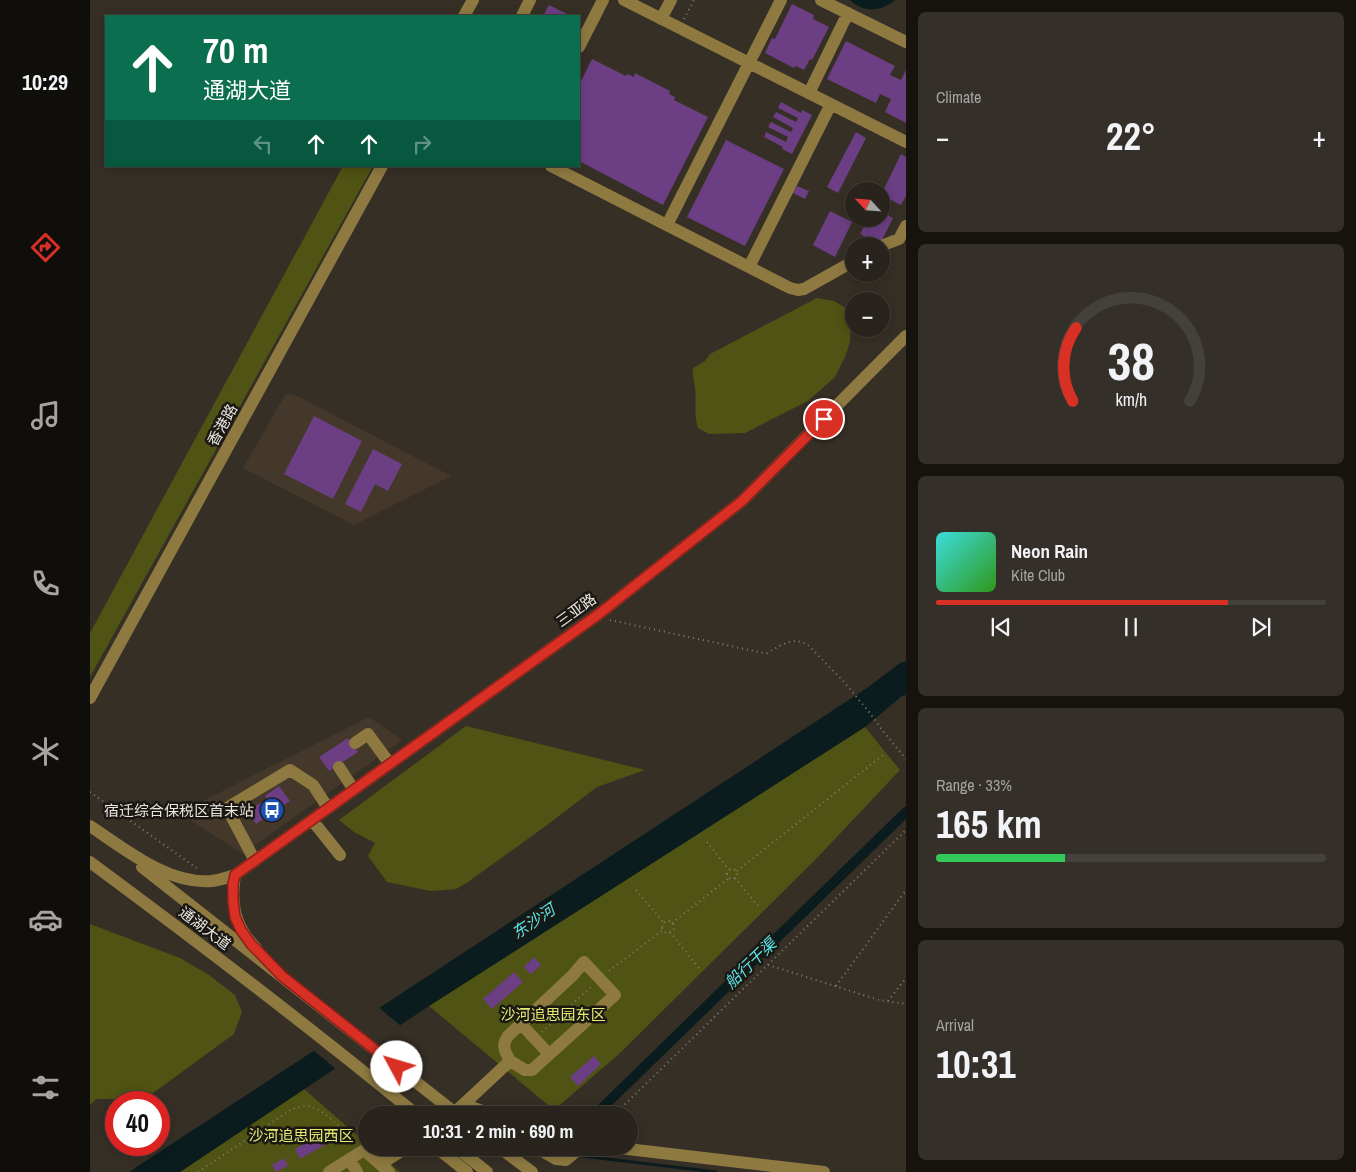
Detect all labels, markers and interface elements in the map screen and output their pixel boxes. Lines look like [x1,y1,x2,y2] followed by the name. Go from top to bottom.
[203,27,268,74] text: 70 m
[120,35,185,100] icon: ahead
[22,67,68,97] text: 10:29
[203,75,291,105] text: 通湖大道
[936,86,981,108] text: Climate
[1106,111,1156,162] text: 22°
[936,118,949,156] text: −
[1313,118,1326,156] text: +
[249,130,277,158] icon: left
[302,130,330,158] icon: ahead
[355,130,383,158] icon: ahead
[408,130,436,158] icon: right
[845,182,890,228] north arrow
[845,182,890,337] map controls
[28,230,63,265] icon: directions
[845,237,890,282] button: +
[845,292,890,337] button: −
[1107,326,1155,396] text: 38
[1115,388,1147,412] text: km/h
[28,398,63,433] icon: music
[803,398,845,440] pin
[202,400,242,450] street label: 香港路
[810,405,838,433] icon: arrive
[1011,538,1088,564] text: Neon Rain
[1011,564,1065,586] text: Kite Club
[28,566,63,601] icon: phone
[552,588,600,632] street label: 三亚路
[987,613,1015,641] icon: previous
[1117,613,1145,641] icon: pause
[1247,613,1275,641] icon: next
[28,734,63,769] icon: climate
[936,774,1012,796] text: Range · 33%
[259,797,285,823] bus stop icon: 宿迁综合保税区首末站
[936,799,1042,850] text: 165 km
[104,800,254,821] place label: 宿迁综合保税区首末站
[507,897,562,944] water label: 东沙河
[28,902,63,937] icon: car
[175,902,235,954] street label: 通湖大道
[719,931,782,993] water label: 船行干渠
[500,1004,606,1025] park label: 沙河追思园东区
[936,1014,974,1036] text: Arrival
[936,1039,1016,1090] text: 10:31
[370,1040,422,1092] position arrow
[28,1070,63,1105] icon: filters
[105,1091,170,1156] speed limit sign: 40
[423,1118,573,1144] text: 10:31 · 2 min · 690 m
[248,1125,354,1146] park label: 沙河追思园西区

